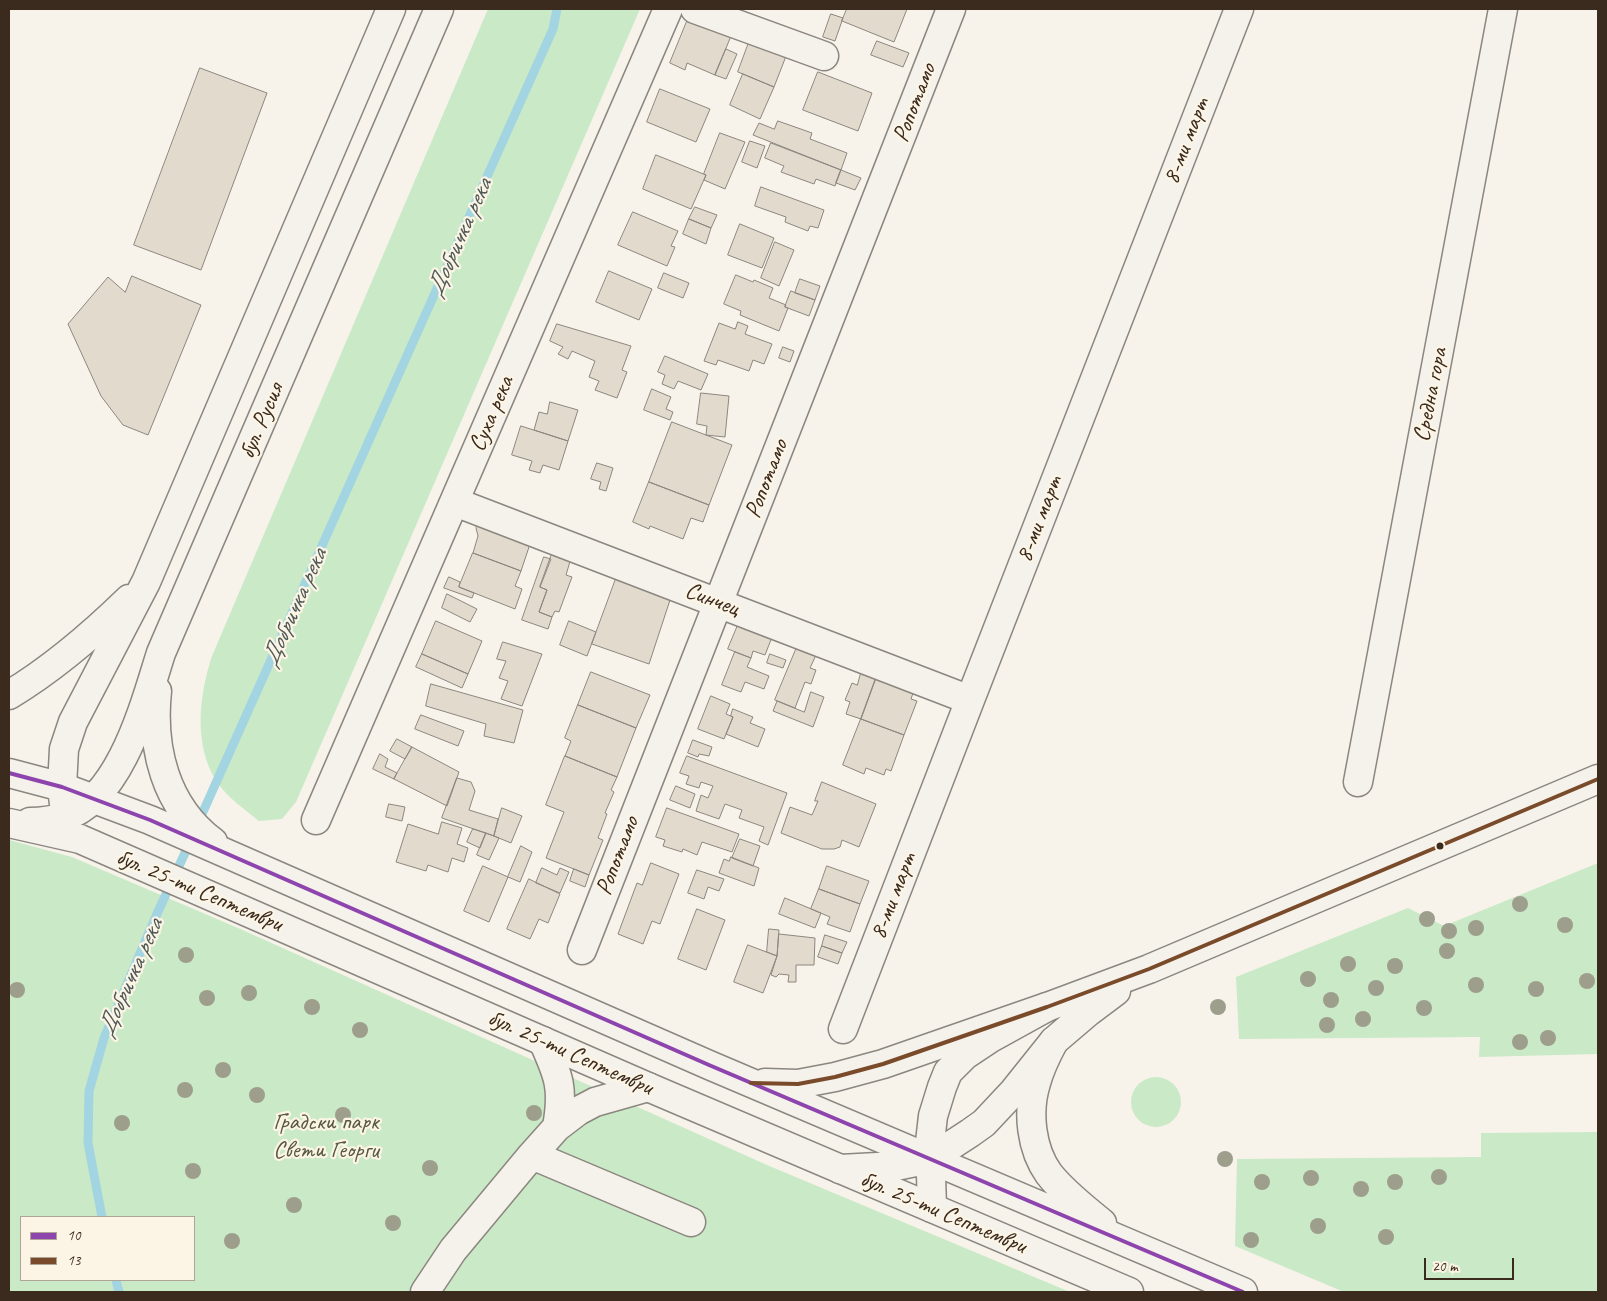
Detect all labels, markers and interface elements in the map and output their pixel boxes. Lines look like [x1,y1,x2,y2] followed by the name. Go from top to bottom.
[887,60,943,146] street label: Ропотамо
[1157,94,1217,188] street label: 8-ми март
[421,175,499,301] water label: Добричка река
[1408,346,1454,444] street label: Средна гора
[463,372,521,456] street label: Суха река
[233,379,291,463] street label: бул. Русия
[739,436,795,522] street label: Ропотамо
[1010,472,1070,566] street label: 8-ми март
[256,545,334,671] water label: Добричка река
[681,577,743,623] street label: Синчец
[590,813,646,899] street label: Ропотамо
[1435,841,1445,851] unlabelled marker
[112,843,286,939] street label: бул. 25-ти Септември
[864,849,924,943] street label: 8-ми март
[92,915,170,1041] water label: Добричка река
[483,1004,657,1102] street label: бул. 25-ти Септември
[273,1109,379,1165] park label: Градски парк Свети Георги
[856,1165,1030,1261] street label: бул. 25-ти Септември
[20,1216,195,1281] legend
[67,1226,81,1245] text: 10
[1427,1248,1517,1280] scale bar
[67,1251,81,1270] text: 13
[1432,1257,1458,1276] text: 20 m

